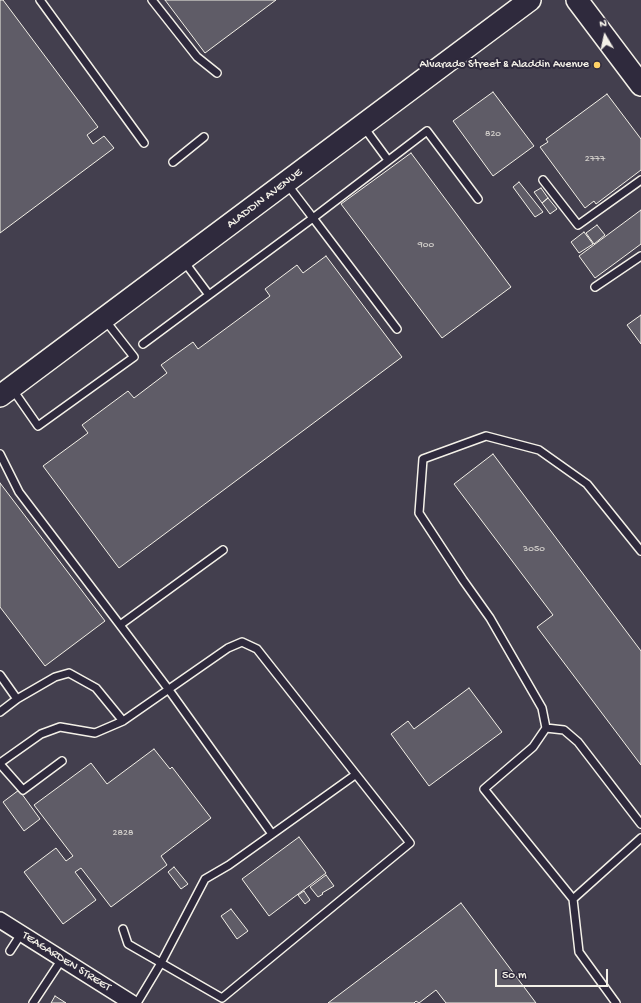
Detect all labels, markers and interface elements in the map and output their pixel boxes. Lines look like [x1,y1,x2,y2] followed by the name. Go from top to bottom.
[585,16,625,56] north arrow
[599,18,608,31] text: N
[419,58,589,72] place label: Alvarado Street & Aladdin Avenue
[592,60,602,70] marker: Alvarado Street & Aladdin Avenue
[485,128,501,140] house number: 820
[585,153,605,165] house number: 2777
[224,166,306,232] street label: ALADDIN AVENUE
[418,239,434,251] house number: 900
[523,543,545,555] house number: 3050
[113,827,133,839] house number: 2828
[19,929,113,995] street label: TEAGARDEN STREET
[497,961,610,987] scale bar
[502,969,527,983] text: 50 m

